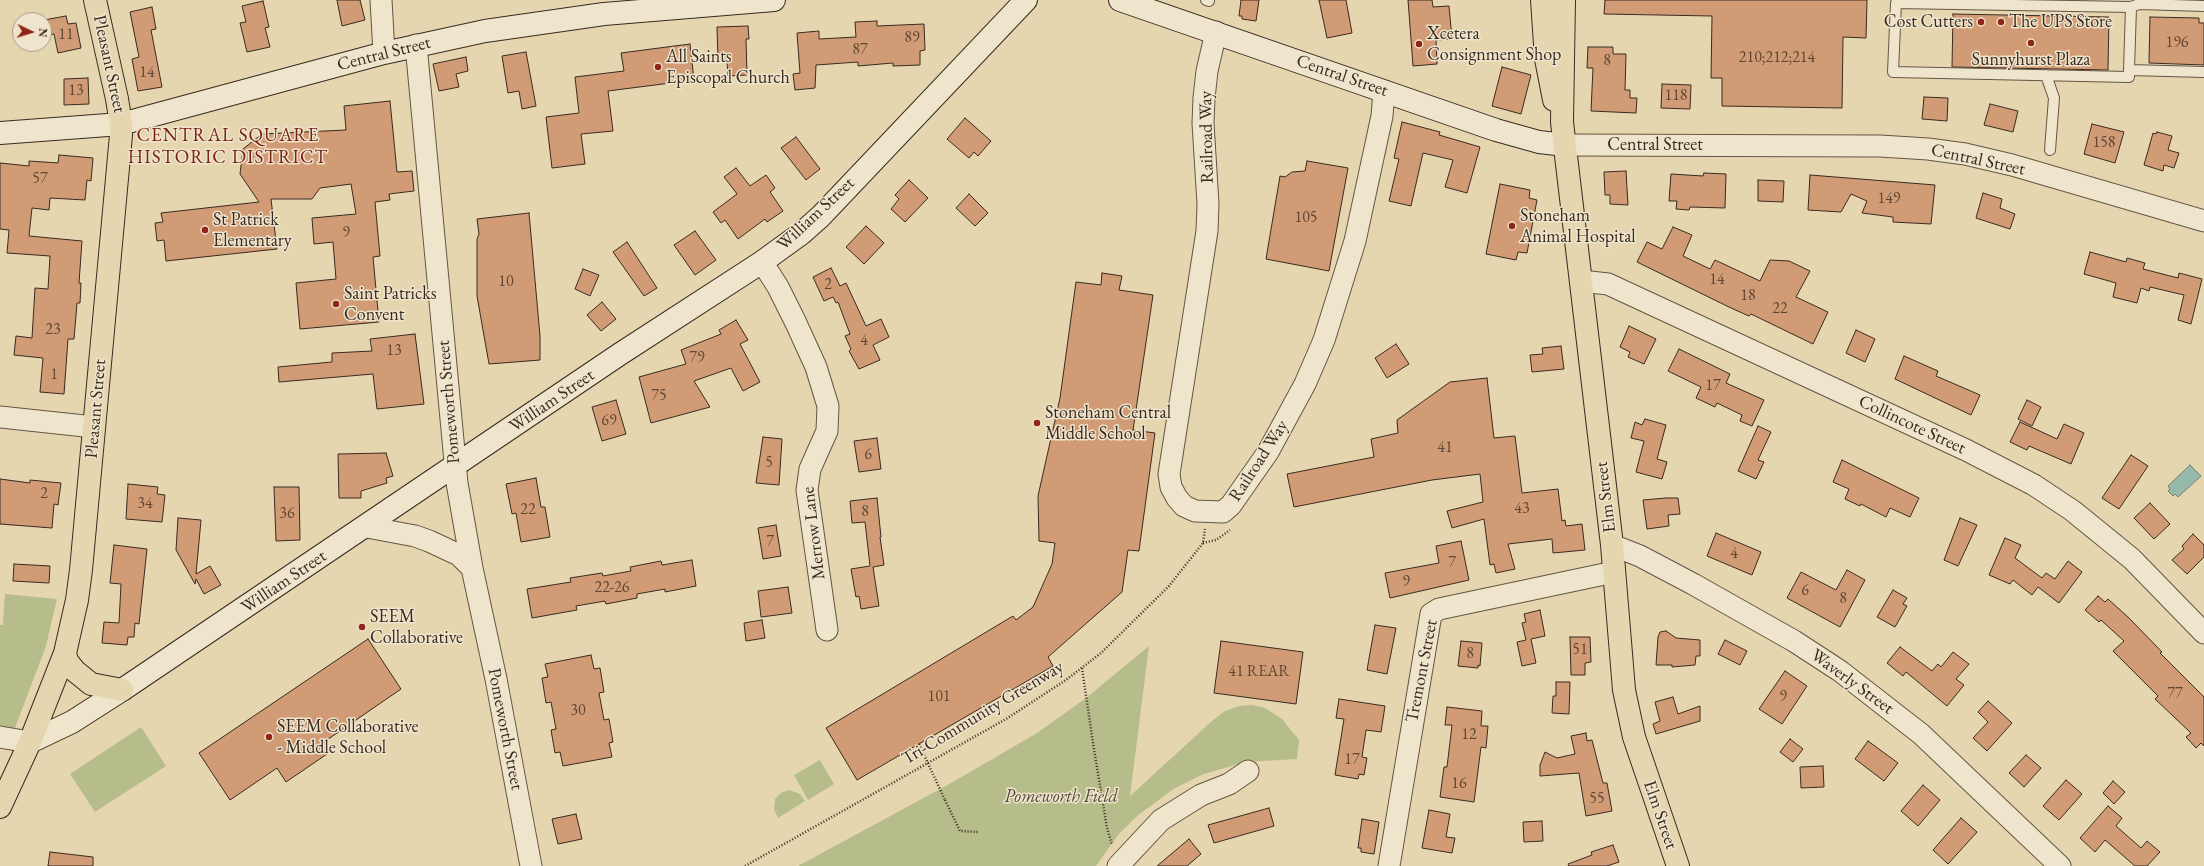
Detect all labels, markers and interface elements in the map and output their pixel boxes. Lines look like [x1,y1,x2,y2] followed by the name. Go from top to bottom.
[1884,11,1973,33] place label: Cost Cutters
[2009,11,2112,33] place label: The UPS Store
[12,12,52,52] north arrow
[88,13,130,115] street label: Pleasant Street
[1976,17,1986,27] marker: Cost Cutters
[1996,17,2006,27] marker: The UPS Store
[1427,23,1561,66] place label: Xcetera Consignment Shop
[58,25,74,45] house number: 11
[36,28,50,38] text: N
[904,28,920,48] house number: 89
[335,32,433,76] street label: Central Street
[2165,33,2189,53] house number: 196
[2026,38,2036,48] marker: Sunnyhurst Plaza
[1414,39,1424,49] marker: Xcetera Consignment Shop
[852,40,868,60] house number: 87
[666,46,790,88] place label: All Saints Episcopal Church
[1739,48,1815,68] house number: 210;212;214
[1972,49,2090,71] place label: Sunnyhurst Plaza
[1293,50,1391,102] street label: Central Street
[1603,51,1611,71] house number: 8
[653,62,663,72] marker: All Saints Episcopal Church
[139,63,155,83] house number: 14
[68,81,84,101] house number: 13
[1664,86,1688,106] house number: 118
[1195,90,1219,184] street label: Railroad Way
[128,125,328,169] district label: CENTRAL SQUARE HISTORIC DISTRICT
[2092,133,2116,153] house number: 158
[1607,134,1703,156] street label: Central Street
[1929,139,2027,181] street label: Central Street
[32,169,48,189] house number: 57
[773,173,859,255] street label: William Street
[1877,189,1901,209] house number: 149
[1520,205,1636,248] place label: Stoneham Animal Hospital
[1294,208,1318,228] house number: 105
[213,209,292,252] place label: St Patrick Elementary
[1507,221,1517,231] marker: Stoneham Animal Hospital
[342,223,350,243] house number: 9
[200,225,210,235] marker: St Patrick Elementary
[1709,270,1725,290] house number: 14
[498,272,514,292] house number: 10
[824,275,832,295] house number: 2
[344,283,437,326] place label: Saint Patricks Convent
[1740,286,1756,306] house number: 18
[331,299,341,309] marker: Saint Patricks Convent
[1772,299,1788,319] house number: 22
[45,320,61,340] house number: 23
[860,331,868,351] house number: 4
[433,339,465,465] street label: Pomeworth Street
[386,341,402,361] house number: 13
[689,348,705,368] house number: 79
[81,358,111,460] street label: Pleasant Street
[50,365,58,385] house number: 1
[505,365,599,437] street label: William Street
[1705,376,1721,396] house number: 17
[651,386,667,406] house number: 75
[1855,391,1969,459] street label: Collincote Street
[1045,402,1171,444] place label: Stoneham Central Middle School
[601,411,617,431] house number: 69
[1225,416,1293,506] street label: Railroad Way
[1032,418,1042,428] marker: Stoneham Central Middle School
[1437,438,1453,458] house number: 41
[864,445,872,465] house number: 6
[765,453,773,473] house number: 5
[1591,460,1621,534] street label: Elm Street
[40,484,48,504] house number: 2
[798,485,830,581] street label: Merrow Lane
[137,494,153,514] house number: 34
[1514,499,1530,519] house number: 43
[520,500,536,520] house number: 22
[861,502,869,522] house number: 8
[279,504,295,524] house number: 36
[766,532,774,552] house number: 7
[1730,544,1738,564] house number: 4
[237,546,331,618] street label: William Street
[1448,553,1456,573] house number: 7
[1402,572,1410,592] house number: 9
[594,578,630,598] house number: 22-26
[1801,581,1809,601] house number: 6
[1839,589,1847,609] house number: 8
[370,606,463,648] place label: SEEM Collaborative
[1401,618,1443,724] street label: Tremont Street
[357,622,367,632] marker: SEEM Collaborative
[1572,640,1588,660] house number: 51
[1466,644,1474,664] house number: 8
[1806,645,1898,719] street label: Waverly Street
[898,656,1068,770] street label: Tri-Community Greenway
[1228,662,1290,682] house number: 41 REAR
[483,666,527,792] street label: Pomeworth Street
[2167,684,2183,704] house number: 77
[927,687,951,707] house number: 101
[1779,687,1787,707] house number: 9
[570,701,586,721] house number: 30
[277,716,419,758] place label: SEEM Collaborative - Middle School
[1461,725,1477,745] house number: 12
[264,732,274,742] marker: SEEM Collaborative - Middle School
[1344,750,1360,770] house number: 17
[1451,774,1467,794] house number: 16
[1638,778,1682,852] street label: Elm Street
[1004,786,1118,808] park label: Pomeworth Field
[1589,789,1605,809] house number: 55

